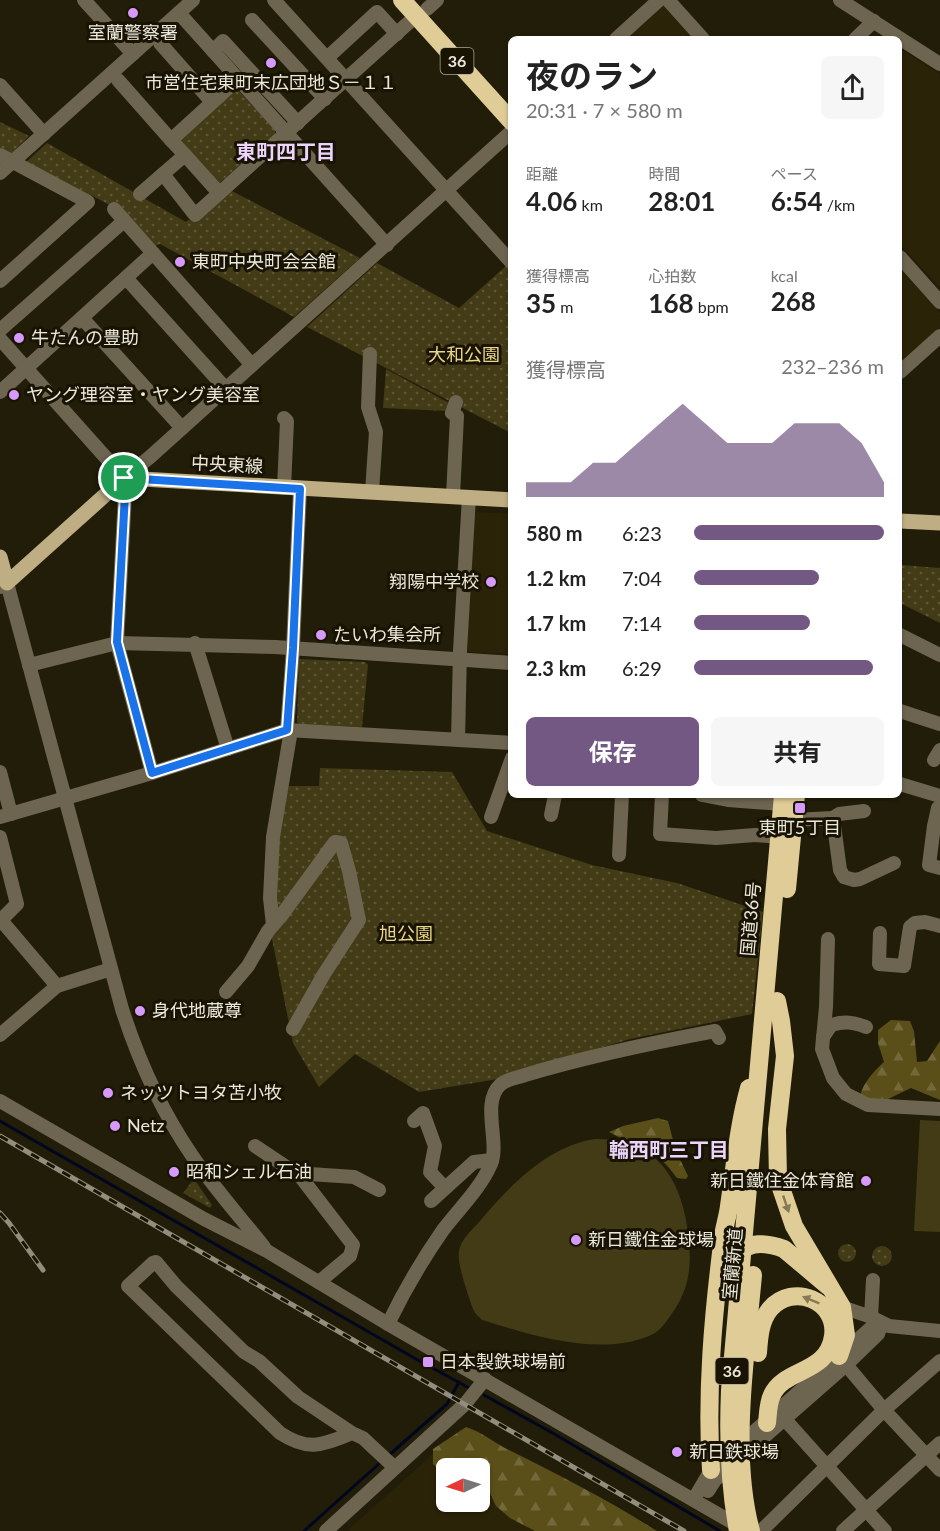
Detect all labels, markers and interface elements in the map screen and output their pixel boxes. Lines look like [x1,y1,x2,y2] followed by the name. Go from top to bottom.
[126,6,140,20] marker: 室蘭警察署
[88,21,178,43] place label: 室蘭警察署
[440,48,474,74] road number: 36
[526,55,658,95] text: 夜のラン
[264,56,278,70] marker: 市営住宅東町末広団地Ｓ－１１
[821,56,884,119] button: share
[145,71,397,93] place label: 市営住宅東町末広団地Ｓ－１１
[526,98,683,122] text: 20:31 · 7 × 580 m
[236,139,336,163] district label: 東町四丁目
[526,164,558,183] text: 距離
[648,164,680,183] text: 時間
[771,164,818,183] text: ペース
[526,185,577,217] text: 4.06
[648,185,715,217] text: 28:01
[771,185,823,217] text: 6:54
[577,195,603,214] text: km
[823,195,855,214] text: /km
[192,250,336,272] place label: 東町中央町会会館
[173,255,187,269] marker: 東町中央町会会館
[526,266,590,285] text: 獲得標高
[648,266,696,285] text: 心拍数
[771,266,798,285] text: kcal
[771,285,816,317] text: 268
[526,287,556,319] text: 35
[648,287,694,319] text: 168
[556,297,573,316] text: m
[694,297,729,316] text: bpm
[31,326,139,348] place label: 牛たんの豊助
[12,331,26,345] marker: 牛たんの豊助
[428,343,500,365] park label: 大和公園
[781,354,884,378] text: 232–236 m
[526,357,606,381] text: 獲得標高
[26,383,260,405] place label: ヤング理容室・ヤング美容室
[7,388,21,402] marker: ヤング理容室・ヤング美容室
[191,451,264,477] street label: 中央東線
[98,452,149,503] pin
[107,461,140,494] icon: arrive
[526,521,582,545] text: 580 m
[622,521,662,545] text: 6:23
[526,566,586,590] text: 1.2 km
[622,566,662,590] text: 7:04
[389,570,479,592] place label: 翔陽中学校
[484,575,498,589] marker: 翔陽中学校
[526,611,586,635] text: 1.7 km
[622,611,662,635] text: 7:14
[333,623,441,645] place label: たいわ集会所
[314,628,328,642] marker: たいわ集会所
[526,656,586,680] text: 2.3 km
[622,656,662,680] text: 6:29
[526,717,699,786] button: 保存
[711,717,884,786] button: 共有
[793,801,807,815] marker: 東町5丁目
[759,816,841,838] place label: 東町5丁目
[736,881,764,957] street label: 国道36号
[379,922,433,944] park label: 旭公園
[152,999,242,1021] place label: 身代地蔵尊
[133,1004,147,1018] marker: 身代地蔵尊
[120,1081,282,1103] place label: ネッツトヨタ苫小牧
[101,1086,115,1100] marker: ネッツトヨタ苫小牧
[127,1114,165,1136] place label: Netz
[108,1119,122,1133] marker: Netz
[609,1137,729,1161] district label: 輪西町三丁目
[186,1160,312,1182] place label: 昭和シェル石油
[167,1165,181,1179] marker: 昭和シェル石油
[710,1169,854,1191] place label: 新日鐵住金体育館
[859,1174,873,1188] marker: 新日鐵住金体育館
[781,1195,791,1213] one-way arrow
[718,1227,746,1301] street label: 室蘭新道
[588,1228,714,1250] place label: 新日鐵住金球場
[569,1233,583,1247] marker: 新日鐵住金球場
[802,1295,820,1305] one-way arrow
[440,1350,566,1372] place label: 日本製鉄球場前
[421,1355,435,1369] marker: 日本製鉄球場前
[716,1358,748,1384] road number: 36
[689,1440,779,1462] place label: 新日鉄球場
[670,1445,684,1459] marker: 新日鉄球場
[436,1458,490,1512] north arrow
[436,1458,490,1512] map controls

